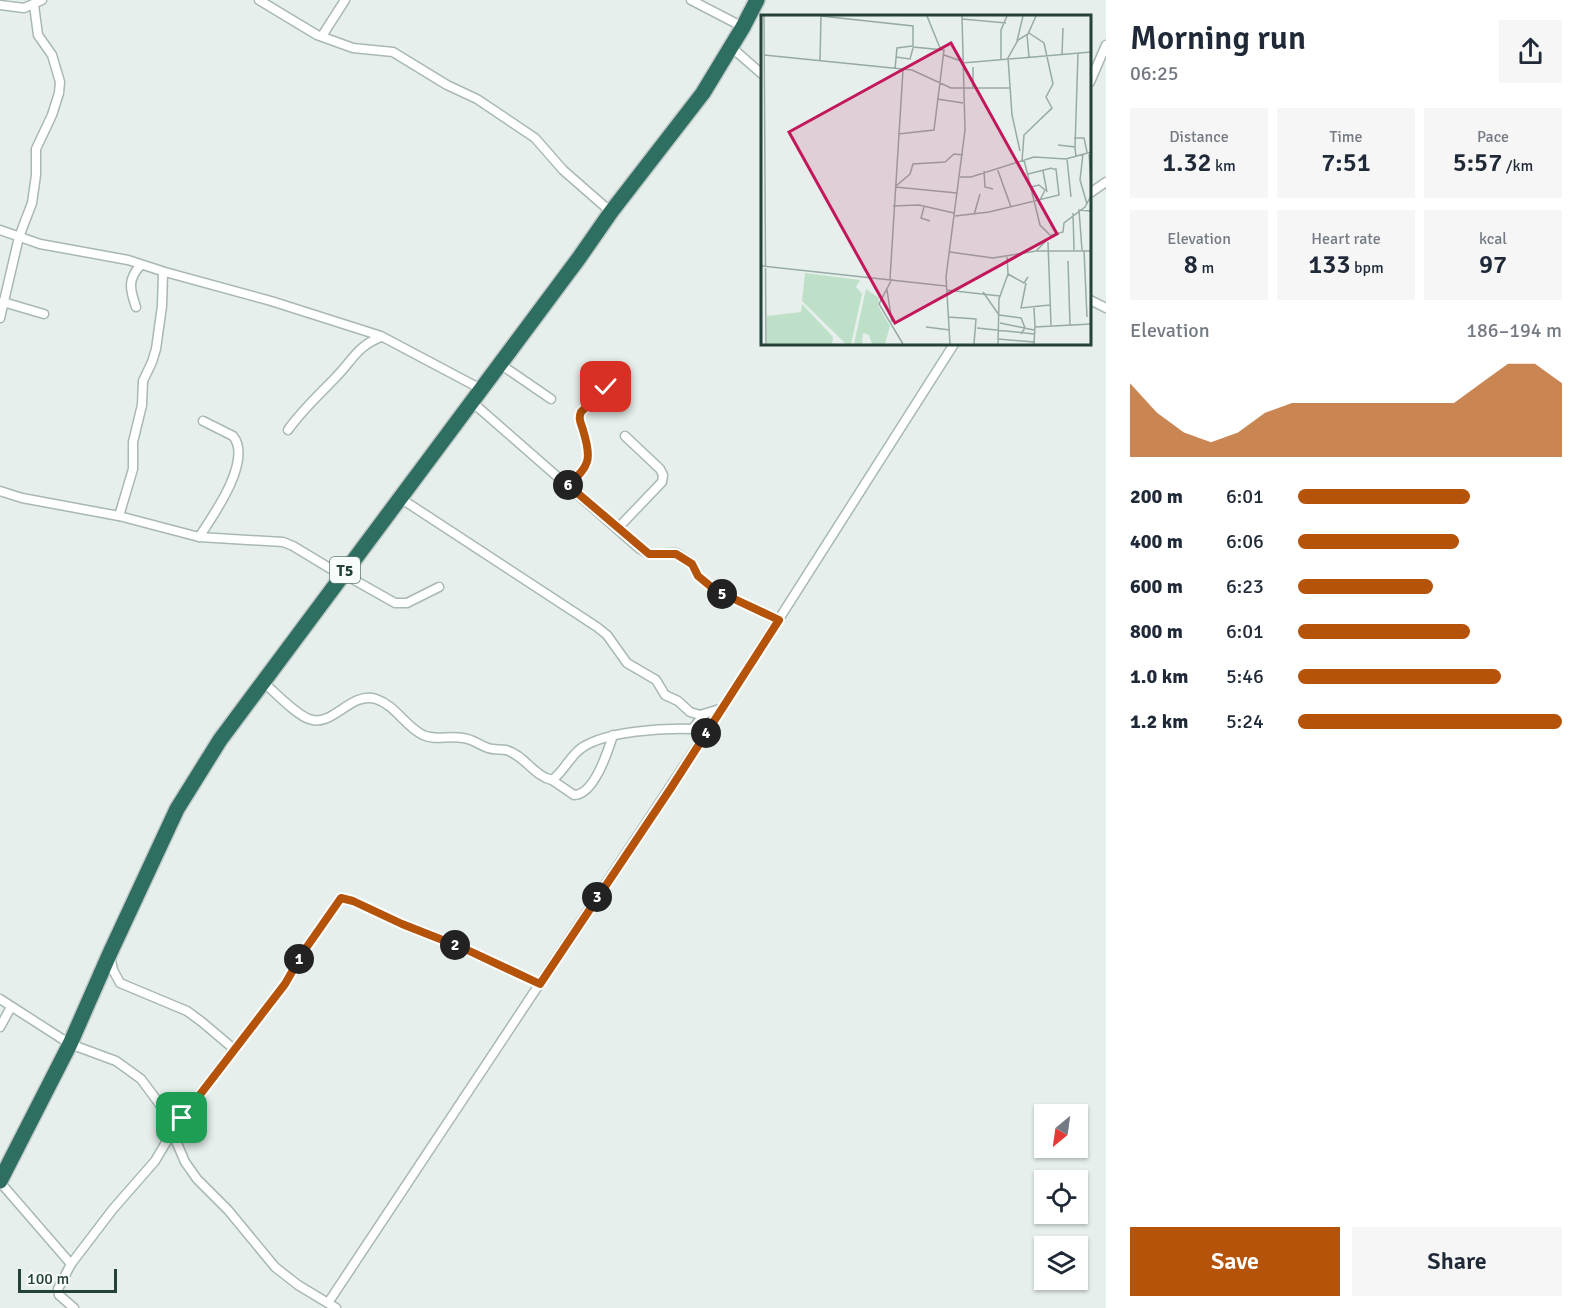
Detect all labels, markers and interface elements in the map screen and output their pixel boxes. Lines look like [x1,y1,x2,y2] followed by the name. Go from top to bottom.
[761,15,1091,345] inset map
[1130,18,1306,59] text: Morning run
[1499,20,1562,83] button: share
[1130,61,1179,86] text: 06:25
[1169,127,1229,147] text: Distance
[1330,127,1362,147] text: Time
[1477,127,1509,147] text: Pace
[1162,147,1211,179] text: 1.32
[1321,147,1371,179] text: 7:51
[1453,147,1502,179] text: 5:57
[1211,156,1236,176] text: km
[1502,156,1533,176] text: /km
[1167,229,1231,249] text: Elevation
[1311,229,1381,249] text: Heart rate
[1479,229,1507,249] text: kcal
[1184,249,1198,281] text: 8
[1308,249,1350,281] text: 133
[1479,249,1507,281] text: 97
[1198,258,1214,278] text: m
[1350,258,1384,278] text: bpm
[1130,318,1210,343] text: Elevation
[1466,318,1562,343] text: 186–194 m
[580,361,631,412] pin
[589,370,622,403] icon: check
[553,470,583,500] pin: 6
[564,475,572,495] text: 6
[1130,484,1183,509] text: 200 m
[1226,484,1264,509] text: 6:01
[1130,529,1183,554] text: 400 m
[1226,529,1264,554] text: 6:06
[330,557,360,583] road number: T5
[1130,574,1183,599] text: 600 m
[1226,574,1264,599] text: 6:23
[707,579,737,609] pin: 5
[718,584,726,604] text: 5
[1130,619,1183,644] text: 800 m
[1226,619,1264,644] text: 6:01
[1130,664,1188,689] text: 1.0 km
[1226,664,1264,689] text: 5:46
[1130,709,1188,734] text: 1.2 km
[1226,709,1264,734] text: 5:24
[691,718,721,748] pin: 4
[702,723,710,743] text: 4
[582,882,612,912] pin: 3
[593,887,601,907] text: 3
[440,930,470,960] pin: 2
[451,935,459,955] text: 2
[284,944,314,974] pin: 1
[295,949,303,969] text: 1
[156,1092,207,1143] pin
[165,1101,198,1134] icon: arrive
[1034,1104,1088,1158] north arrow
[1034,1104,1088,1290] map controls
[1034,1170,1088,1224] button: locate
[1130,1227,1340,1296] button: Save
[1352,1227,1562,1296] button: Share
[1034,1236,1088,1290] button: layers
[18,1266,117,1294] scale bar
[27,1269,69,1289] text: 100 m

